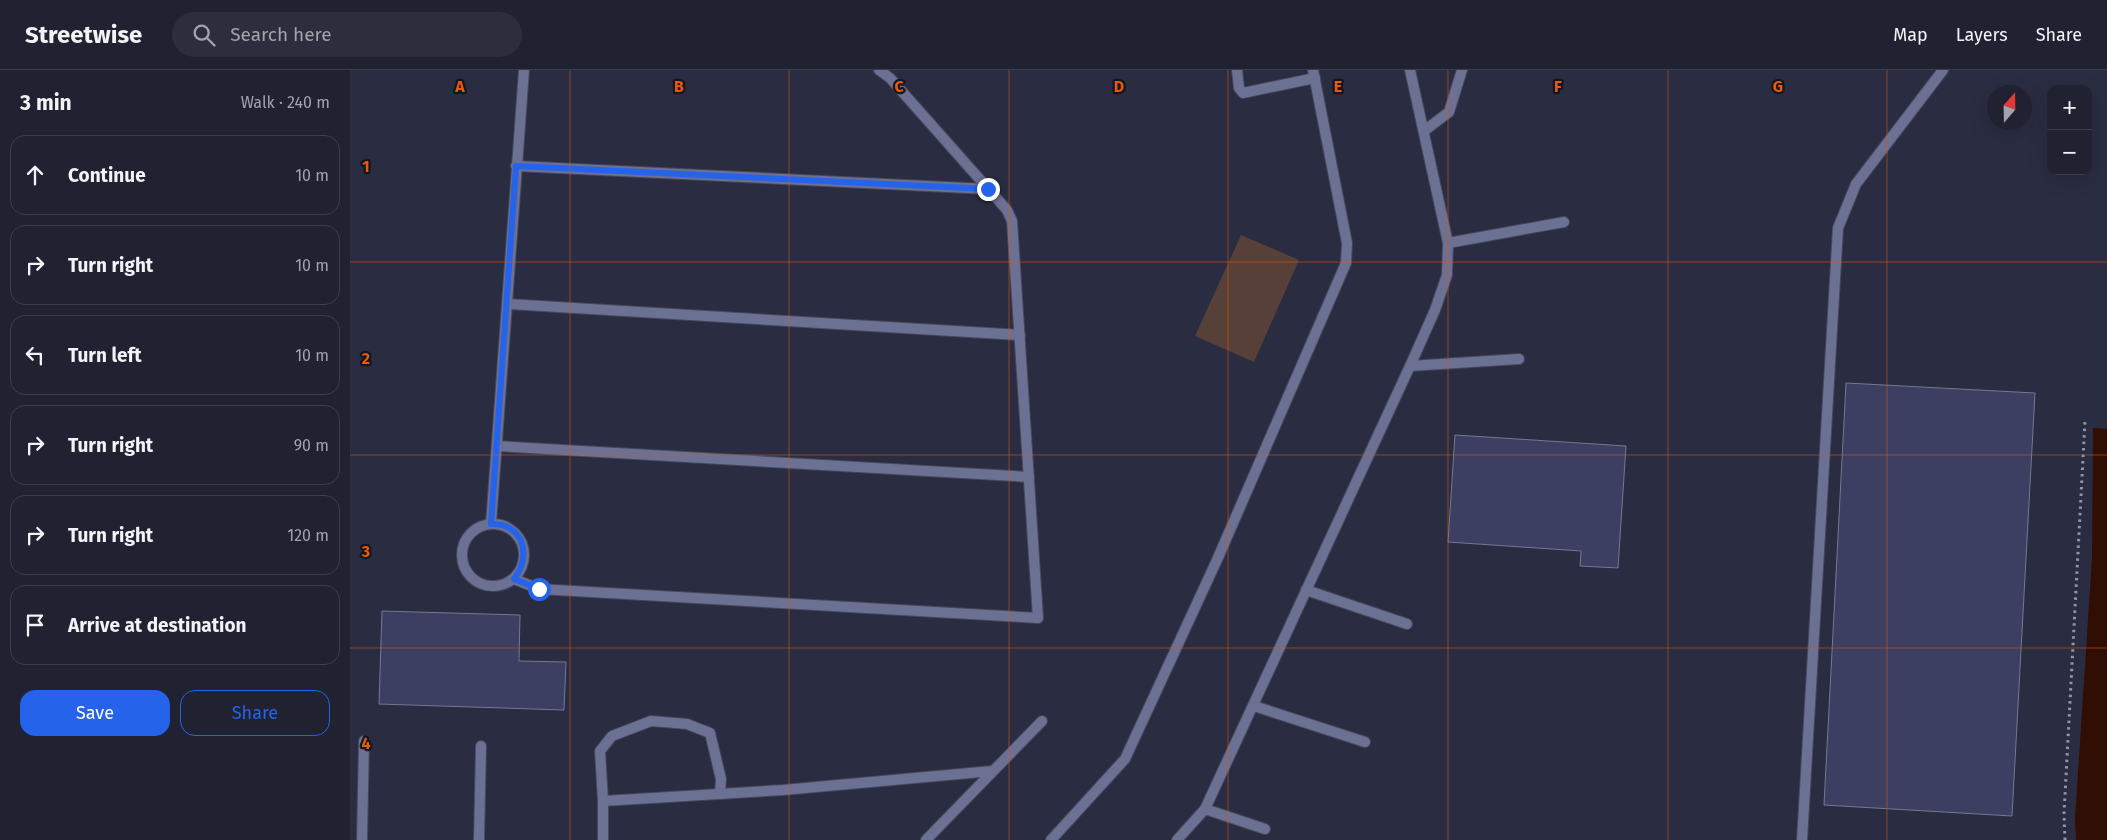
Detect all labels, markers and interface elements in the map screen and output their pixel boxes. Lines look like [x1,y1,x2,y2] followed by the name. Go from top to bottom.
[172,12,522,57] search box
[25,21,142,49] text: Streetwise
[190,21,218,49] icon: search
[230,23,332,46] text: Search here
[1893,24,1928,46] text: Map
[1956,24,2008,46] text: Layers
[2036,24,2082,46] text: Share
[454,77,465,96] text: A
[674,77,684,96] text: B
[894,77,904,96] text: C
[1114,77,1124,96] text: D
[1334,77,1342,96] text: E
[1554,77,1562,96] text: F
[1773,77,1783,96] text: G
[1987,85,2032,130] north arrow
[2047,85,2092,175] map controls
[2047,85,2092,130] button: +
[20,90,72,116] text: 3 min
[241,93,330,112] text: Walk · 240 m
[2047,130,2092,175] button: −
[362,157,370,176] text: 1
[21,161,49,189] icon: ahead
[68,164,146,187] text: Continue
[295,166,329,185] text: 10 m
[977,178,1000,201] route end
[21,251,49,279] icon: right
[68,254,153,277] text: Turn right
[295,256,329,275] text: 10 m
[21,341,49,369] icon: left
[68,344,142,367] text: Turn left
[295,346,329,365] text: 10 m
[362,349,370,368] text: 2
[21,431,49,459] icon: right
[68,434,153,457] text: Turn right
[294,436,329,455] text: 90 m
[21,521,49,549] icon: right
[68,524,153,547] text: Turn right
[287,526,329,545] text: 120 m
[361,542,370,561] text: 3
[528,578,551,601] route start
[21,611,49,639] icon: arrive
[68,614,247,637] text: Arrive at destination
[20,690,170,736] button: Save
[180,690,330,736] button: Share
[361,734,371,753] text: 4

